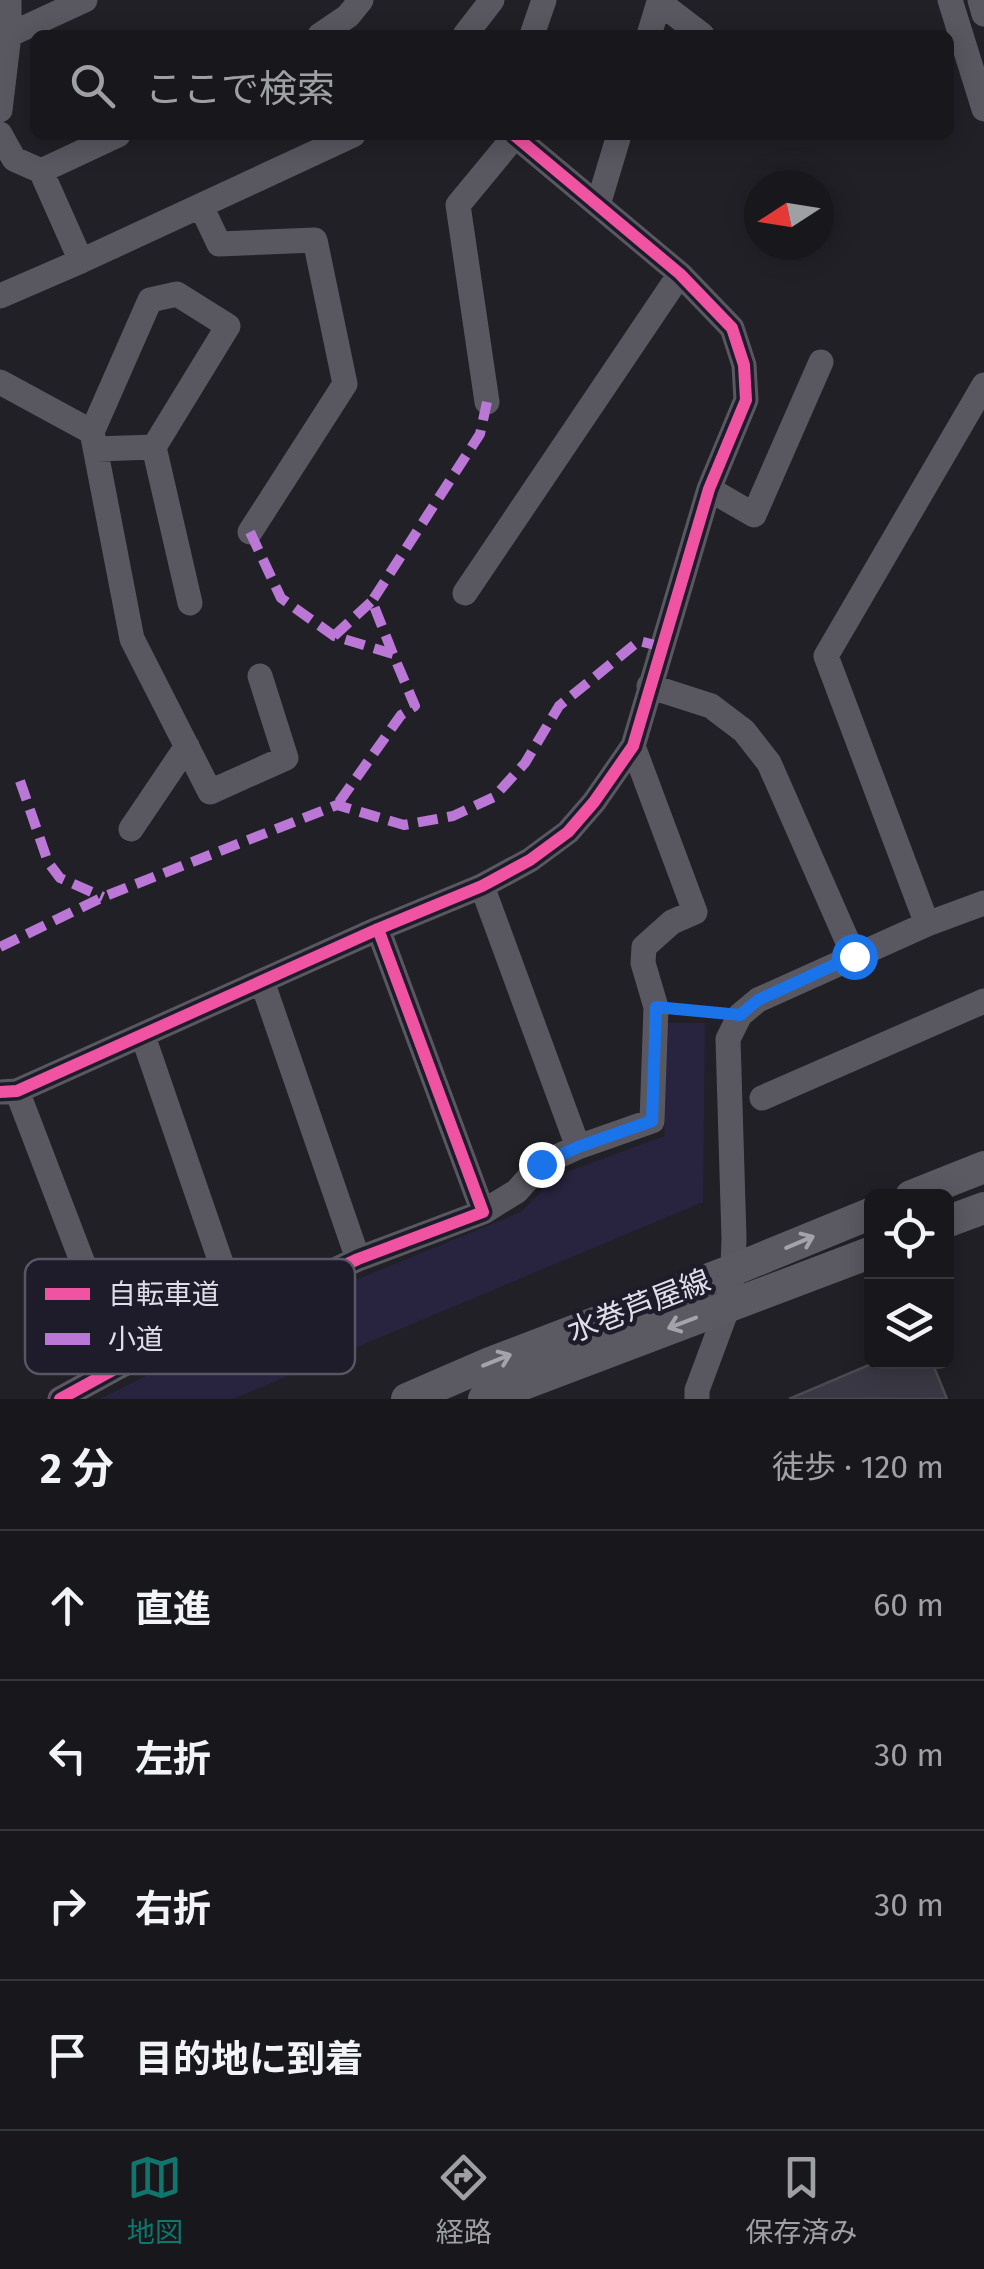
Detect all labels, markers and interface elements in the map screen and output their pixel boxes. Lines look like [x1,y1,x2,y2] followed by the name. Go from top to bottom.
[30,30,954,140] search box
[65,58,120,113] icon: search
[145,66,335,112] text: ここで検索
[744,170,834,260] north arrow
[832,934,878,980] route start
[519,1142,565,1188] route end
[864,1189,954,1369] map controls
[864,1189,954,1279] button: locate
[784,1232,815,1250] one-way arrow
[25,1259,355,1374] legend
[563,1262,715,1350] street label: 水巻芦屋線
[108,1278,220,1311] text: 自転車道
[864,1279,954,1369] button: layers
[667,1315,697,1333] one-way arrow
[108,1323,164,1356] text: 小道
[481,1350,512,1368] one-way arrow
[40,1444,114,1494] text: 2 分
[772,1448,944,1486] text: 徒歩 · 120 m
[40,1578,95,1633] icon: ahead
[135,1586,211,1632] text: 直進
[873,1586,944,1624] text: 60 m
[40,1728,95,1783] icon: left
[135,1736,211,1782] text: 左折
[874,1736,944,1774] text: 30 m
[40,1878,95,1933] icon: right
[135,1886,211,1932] text: 右折
[874,1886,944,1924] text: 30 m
[40,2028,95,2083] icon: arrive
[135,2036,363,2082] text: 目的地に到着
[127,2150,183,2250] tab: 地図
[436,2150,492,2250] tab: 経路
[745,2150,857,2250] tab: 保存済み

